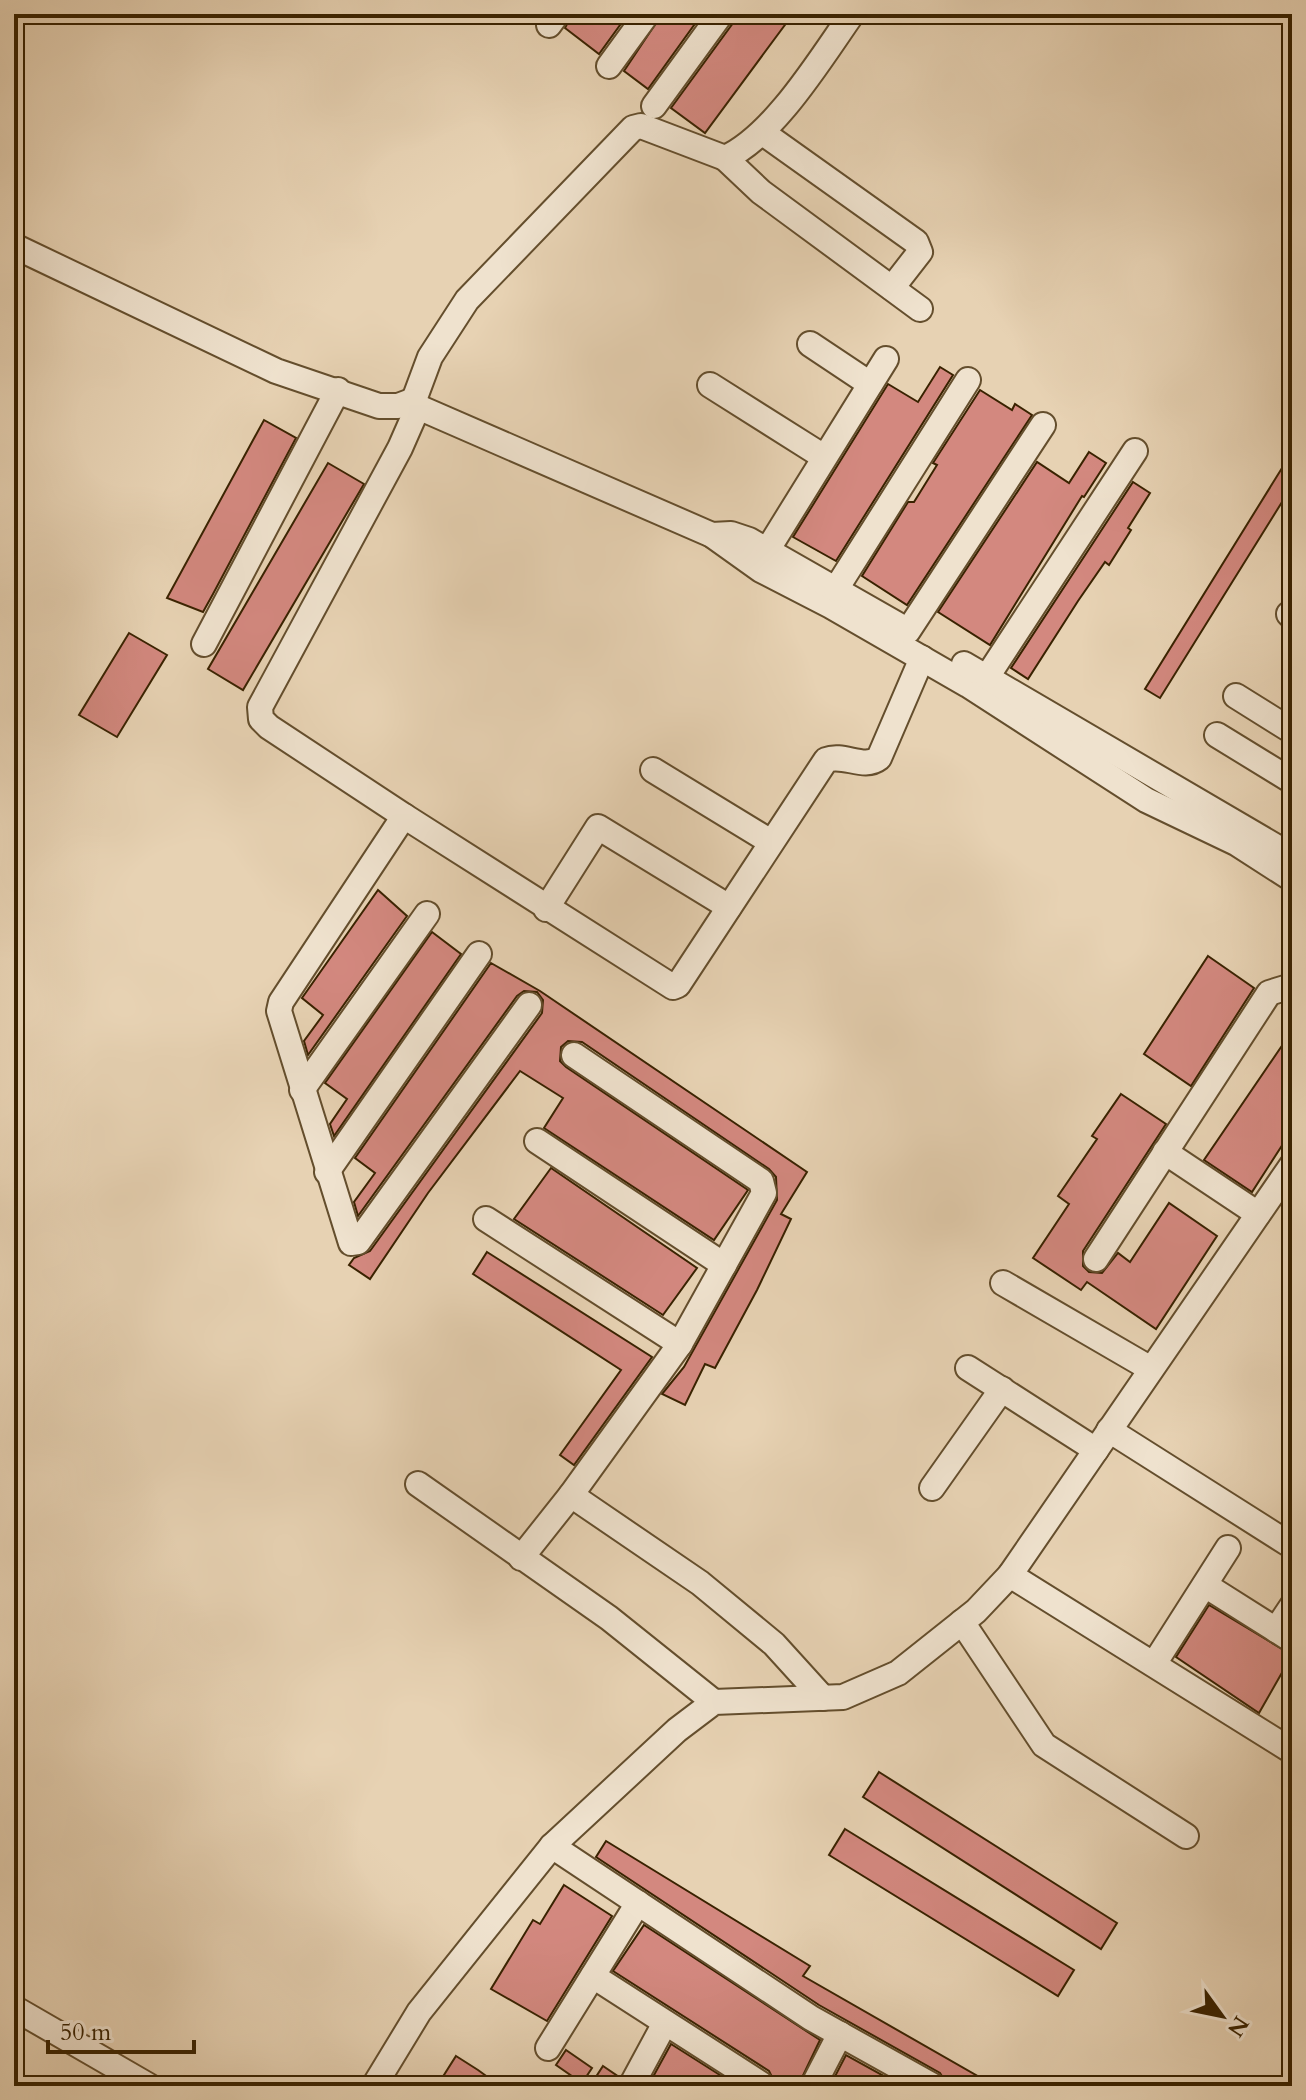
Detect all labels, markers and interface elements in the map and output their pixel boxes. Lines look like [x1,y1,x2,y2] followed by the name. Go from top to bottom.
[1182,1976,1262,2056] north arrow
[48,2004,194,2054] scale bar
[1220,2010,1256,2043] text: N
[60,2016,112,2049] text: 50 m

